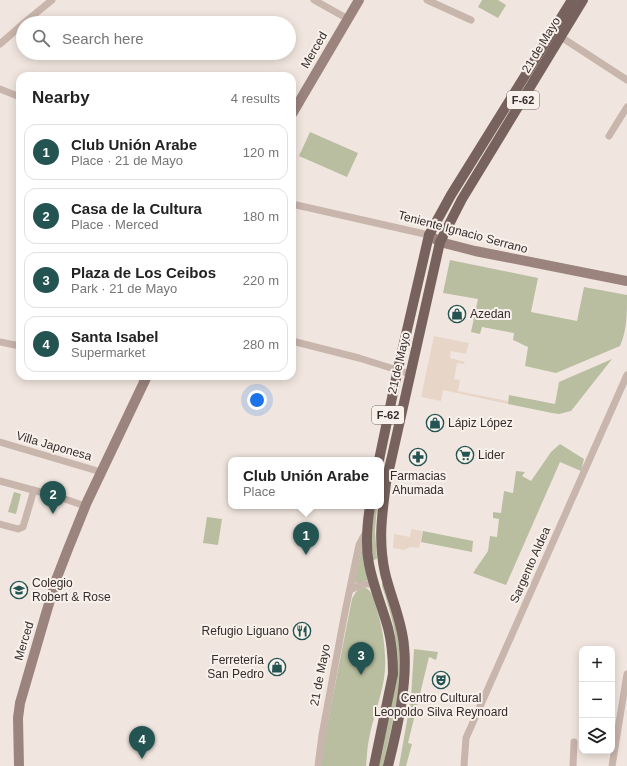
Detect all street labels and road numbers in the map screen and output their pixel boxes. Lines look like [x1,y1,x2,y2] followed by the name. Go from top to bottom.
[519,14,563,75] street label: 21 de Mayo
[298,29,330,71] street label: Merced
[507,91,539,109] road number: F-62
[397,208,530,256] street label: Teniente Ignacio Serrano
[385,331,413,395] street label: 21 de Mayo
[372,406,404,424] road number: F-62
[15,429,94,464] street label: Villa Japonesa
[507,524,553,605] street label: Sargento Aldea
[11,620,37,662] street label: Merced
[307,643,333,707] street label: 21 de Mayo

